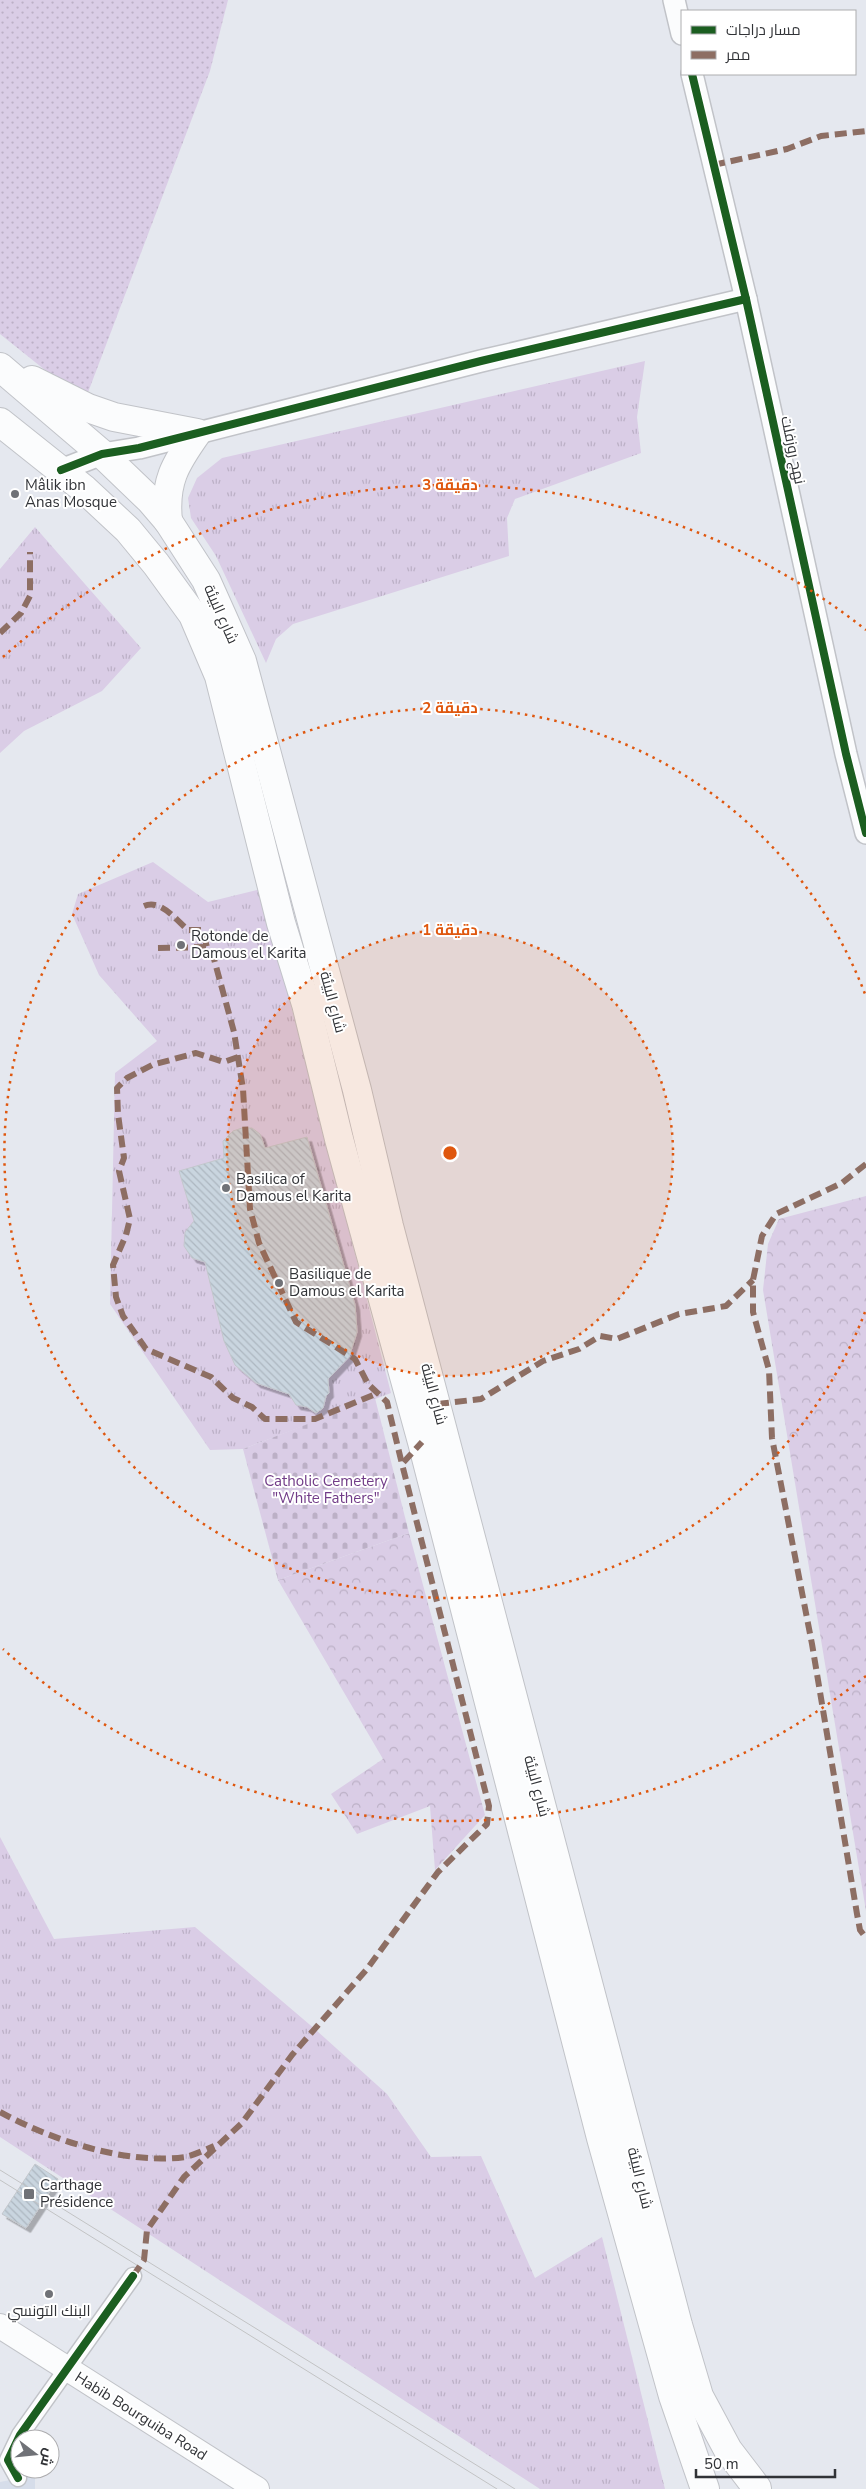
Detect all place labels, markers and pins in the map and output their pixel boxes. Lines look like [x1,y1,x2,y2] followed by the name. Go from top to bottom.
[25,475,117,512] place label: Mâlik ibn Anas Mosque
[9,488,21,500] marker: Mâlik ibn Anas Mosque
[191,926,306,963] place label: Rotonde de Damous el Karita
[175,939,187,951] marker: Rotonde de Damous el Karita
[441,1144,459,1162] centre of rings
[236,1169,351,1206] place label: Basilica of Damous el Karita
[220,1182,232,1194] marker: Basilica of Damous el Karita
[289,1264,404,1301] place label: Basilique de Damous el Karita
[273,1277,285,1289] marker: Basilique de Damous el Karita
[40,2175,113,2212] place label: Carthage Présidence
[22,2187,36,2201] marker: Carthage Présidence
[43,2288,55,2300] marker: البنك التونسي
[7,2301,91,2323] place label: البنك التونسي

